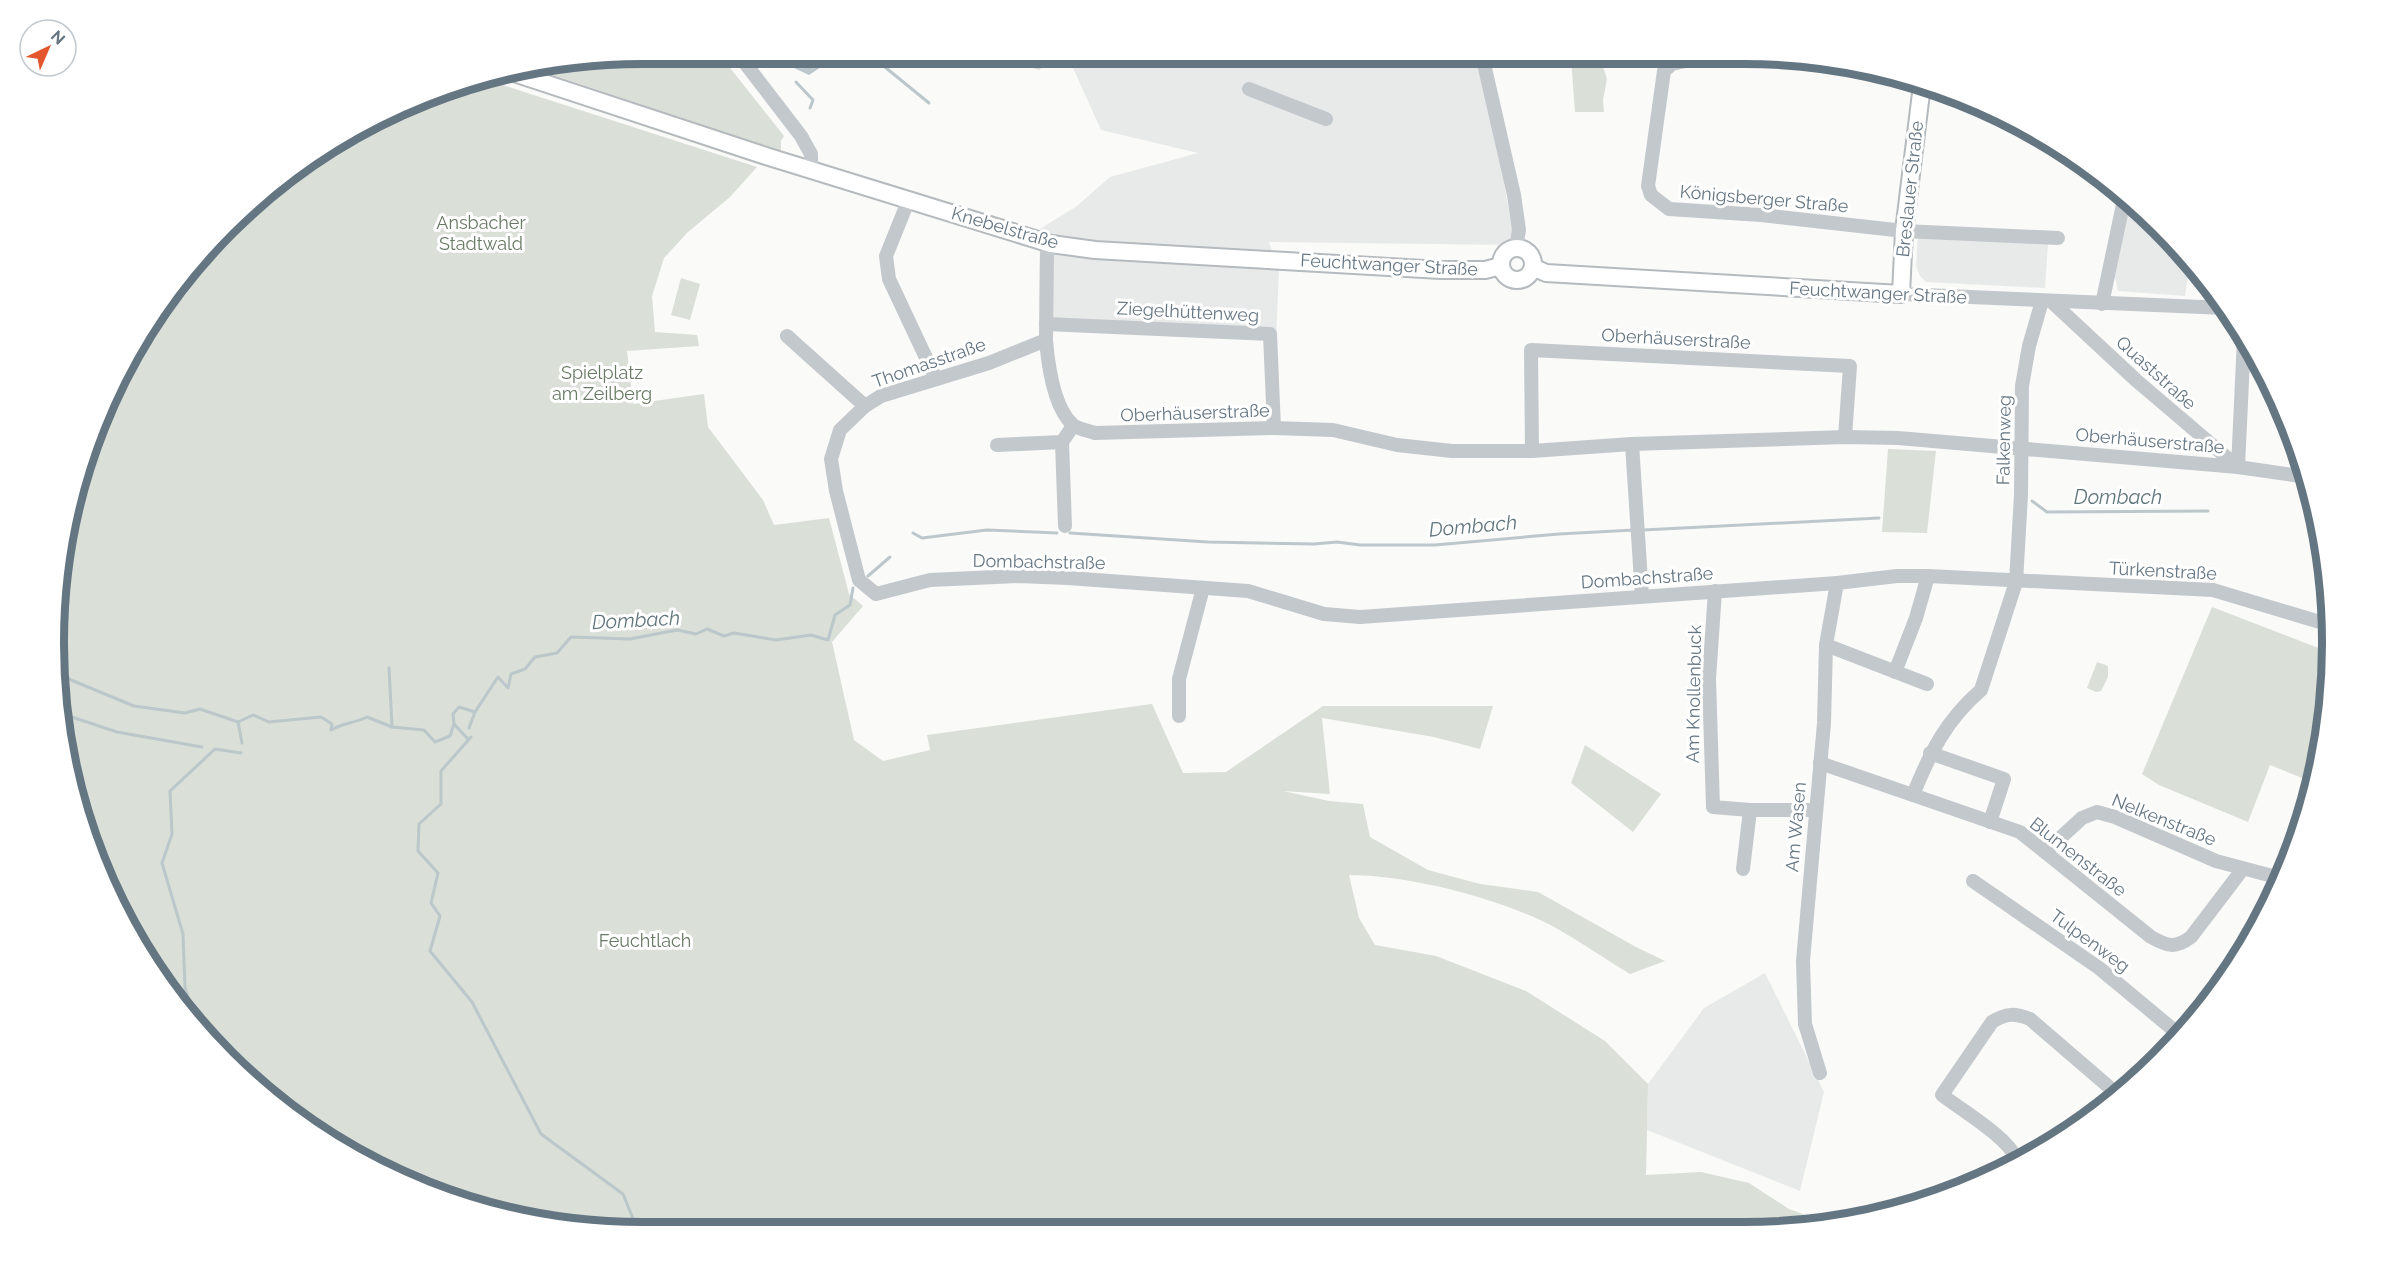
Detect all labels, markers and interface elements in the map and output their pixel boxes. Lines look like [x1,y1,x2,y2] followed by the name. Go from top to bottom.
[18,18,78,78] north arrow
[47,26,69,49] text: N
[1892,119,1927,258] street label: Breslauer Straße
[1679,181,1850,216] street label: Königsberger Straße
[949,202,1062,253] street label: Knebelstraße
[436,212,526,254] park label: Ansbacher Stadtwald
[1300,249,1479,280] street label: Feuchtwanger Straße
[1789,277,1968,308] street label: Feuchtwanger Straße
[1116,297,1260,326] street label: Ziegelhüttenweg
[1601,324,1752,353] street label: Oberhäuserstraße
[2112,331,2201,414] street label: Quaststraße
[869,333,989,392] street label: Thomasstraße
[552,362,652,404] park label: Spielplatz am Zeilberg
[1992,395,2015,485] street label: Falkenweg
[1120,399,1270,426] street label: Oberhäuserstraße
[2075,424,2226,458] street label: Oberhäuserstraße
[2074,485,2162,509] water label: Dombach
[1428,510,1518,542] water label: Dombach
[972,550,1106,573] street label: Dombachstraße
[2109,557,2218,584] street label: Türkenstraße
[1580,562,1714,593] street label: Dombachstraße
[591,606,681,634] water label: Dombach
[1682,624,1705,763] street label: Am Knollenbuck
[1781,781,1810,873] street label: Am Wasen
[2109,789,2220,850] street label: Nelkenstraße
[2026,812,2131,901] street label: Blumenstraße
[2046,905,2134,976] street label: Tulpenweg
[599,930,691,951] park label: Feuchtlach

